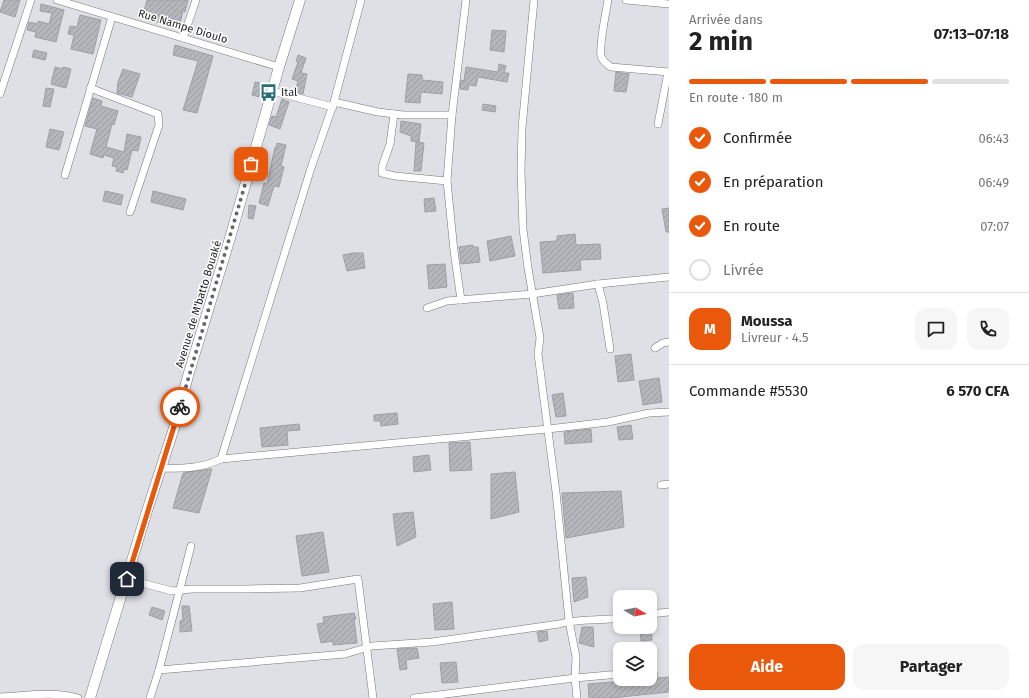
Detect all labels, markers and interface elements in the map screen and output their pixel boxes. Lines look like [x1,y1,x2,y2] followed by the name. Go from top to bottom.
[137,7,229,46] street label: Rue Nampe Dioulo
[689,12,763,27] text: Arrivée dans
[934,25,1009,43] text: 07:13–07:18
[689,26,753,57] text: 2 min
[258,82,278,102] bus stop icon: Ital
[281,86,297,99] place label: Ital
[689,90,783,105] text: En route · 180 m
[689,127,711,149] icon: check
[723,129,792,147] text: Confirmée
[979,131,1009,146] text: 06:43
[234,147,268,181] pin
[240,153,262,175] icon: bag
[689,171,711,193] icon: check
[723,173,824,191] text: En préparation
[978,175,1009,190] text: 06:49
[689,215,711,237] icon: check
[723,217,780,235] text: En route
[980,219,1009,234] text: 07:07
[173,239,224,369] street label: Avenue de M'batto Bouaké
[723,261,764,279] text: Livrée
[915,308,957,350] button: chat
[967,308,1009,350] button: phone
[741,312,793,330] text: Moussa
[704,320,716,338] text: M
[741,330,809,345] text: Livreur · 4.5
[689,382,808,400] text: Commande #5530
[946,382,1009,400] text: 6 570 CFA
[160,387,200,427] courier
[169,396,191,418] icon: bike
[110,562,144,596] pin
[116,568,138,590] icon: home
[613,590,657,634] north arrow
[613,590,657,686] map controls
[613,642,657,686] button: layers
[689,644,845,690] button: Aide
[853,644,1009,690] button: Partager

